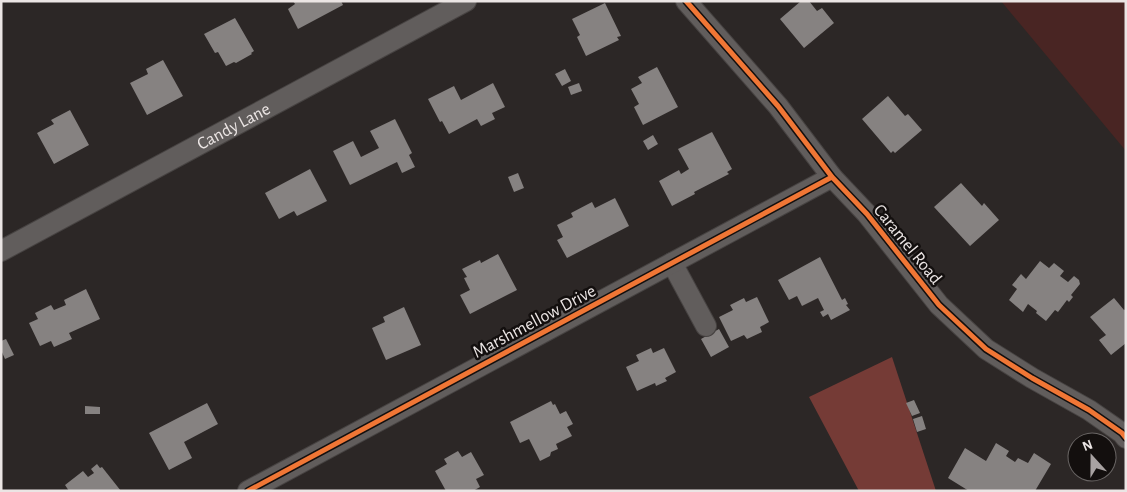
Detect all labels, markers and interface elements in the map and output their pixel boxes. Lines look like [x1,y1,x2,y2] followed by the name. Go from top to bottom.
[194,100,274,154] street label: Candy Lane
[870,201,945,288] street label: Caramel Road
[470,282,599,362] street label: Marshmellow Drive
[1067,432,1117,482] north arrow
[1081,438,1095,454] text: N

